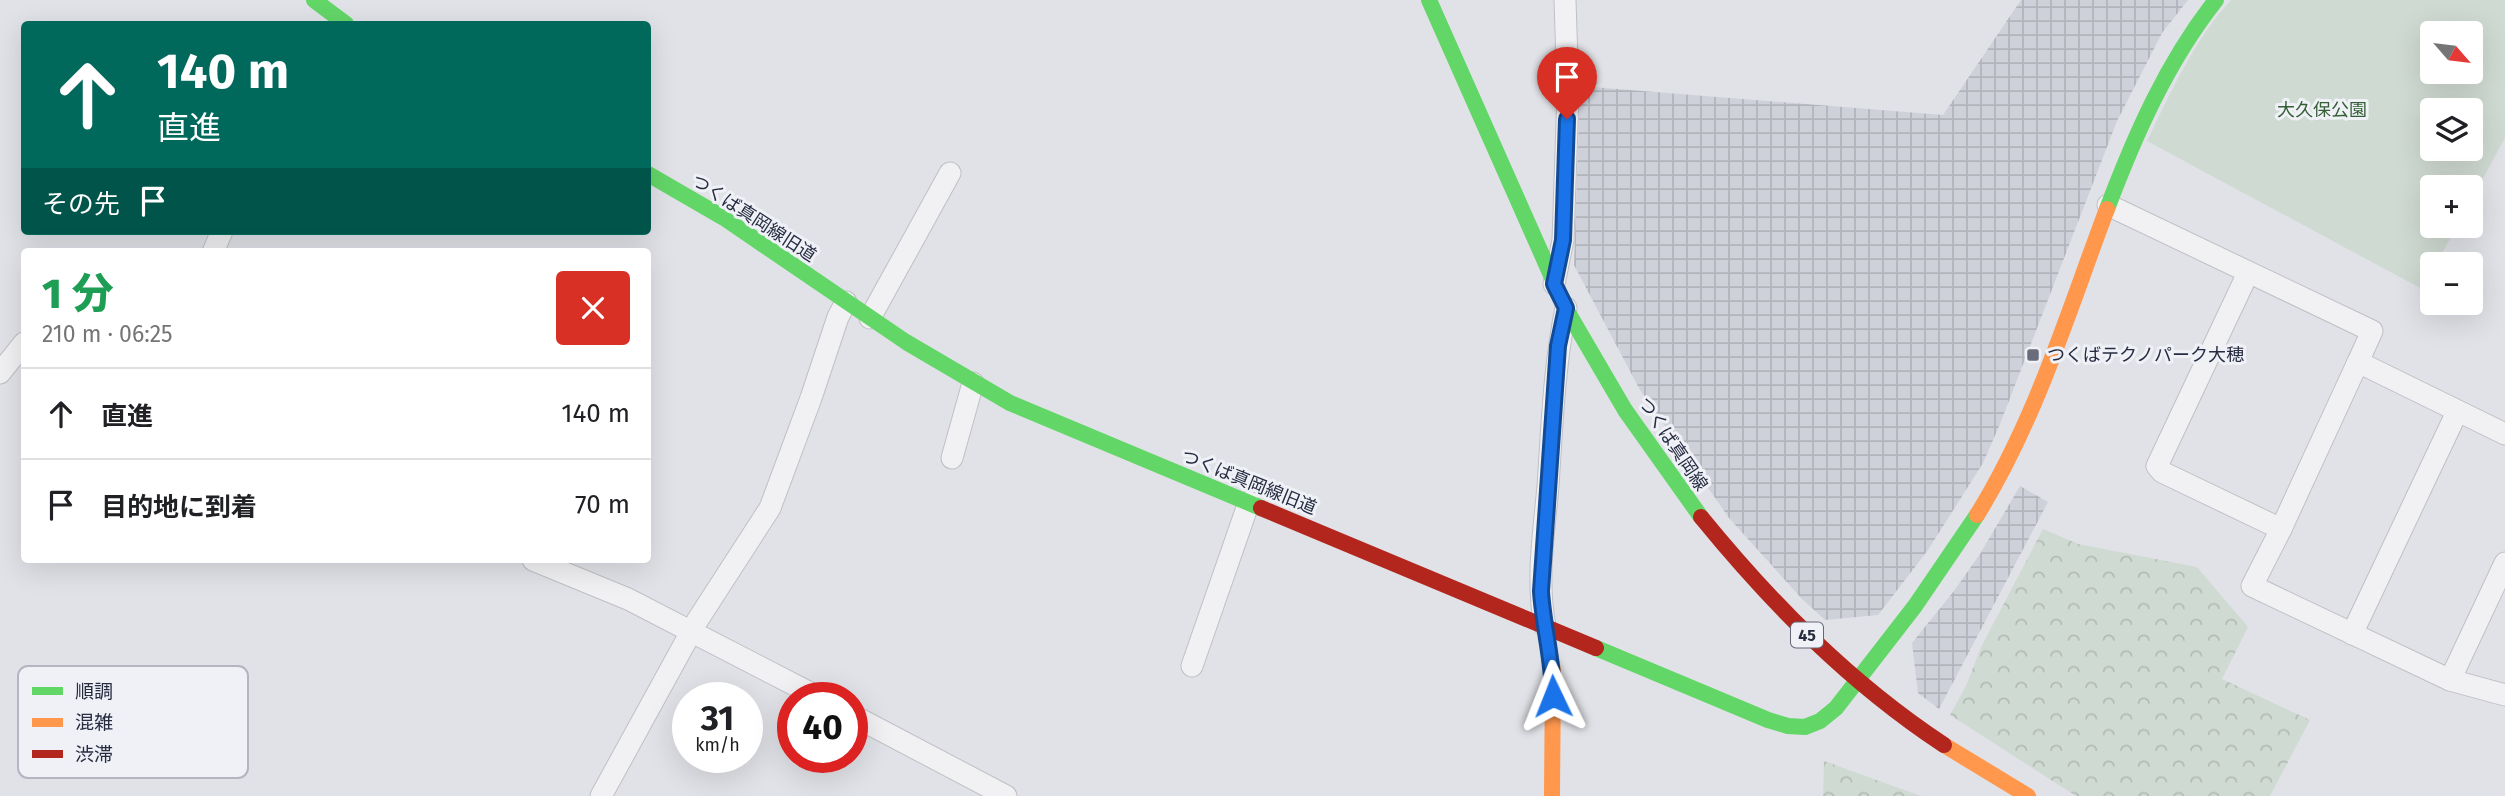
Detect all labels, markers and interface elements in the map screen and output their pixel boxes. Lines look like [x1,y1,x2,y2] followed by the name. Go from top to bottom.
[2420,21,2483,84] north arrow
[2420,21,2483,315] map controls
[157,42,289,101] text: 140 m
[1537,47,1597,119] pin
[42,49,133,140] icon: ahead
[1548,58,1586,96] icon: arrive
[2420,98,2483,161] button: layers
[2277,99,2367,121] park label: 大久保公園
[157,109,221,147] text: 直進
[688,170,820,266] street label: つくば真岡線旧道
[2420,175,2483,238] button: +
[134,182,172,220] icon: arrive
[42,189,120,220] text: その先
[2420,252,2483,315] button: −
[42,269,113,319] text: 1 分
[556,271,630,345] button: close
[42,320,173,348] text: 210 m · 06:25
[2047,344,2244,366] place label: つくばテクノパーク大穂
[2025,347,2041,363] marker: つくばテクノパーク大穂
[1634,393,1712,495] street label: つくば真岡線
[42,395,80,433] icon: ahead
[561,398,630,429] text: 140 m
[101,401,153,432] text: 直進
[1178,445,1320,519] street label: つくば真岡線旧道
[42,486,80,524] icon: arrive
[575,489,630,520] text: 70 m
[101,492,257,523] text: 目的地に到着
[1791,622,1823,648] road number: 45
[1516,659,1590,733] position arrow
[18,666,248,778] legend
[75,680,113,703] text: 順調
[777,682,868,773] speed limit sign: 40
[701,697,734,739] text: 31
[75,711,113,734] text: 混雑
[695,734,740,756] text: km/h
[75,743,113,766] text: 渋滞

